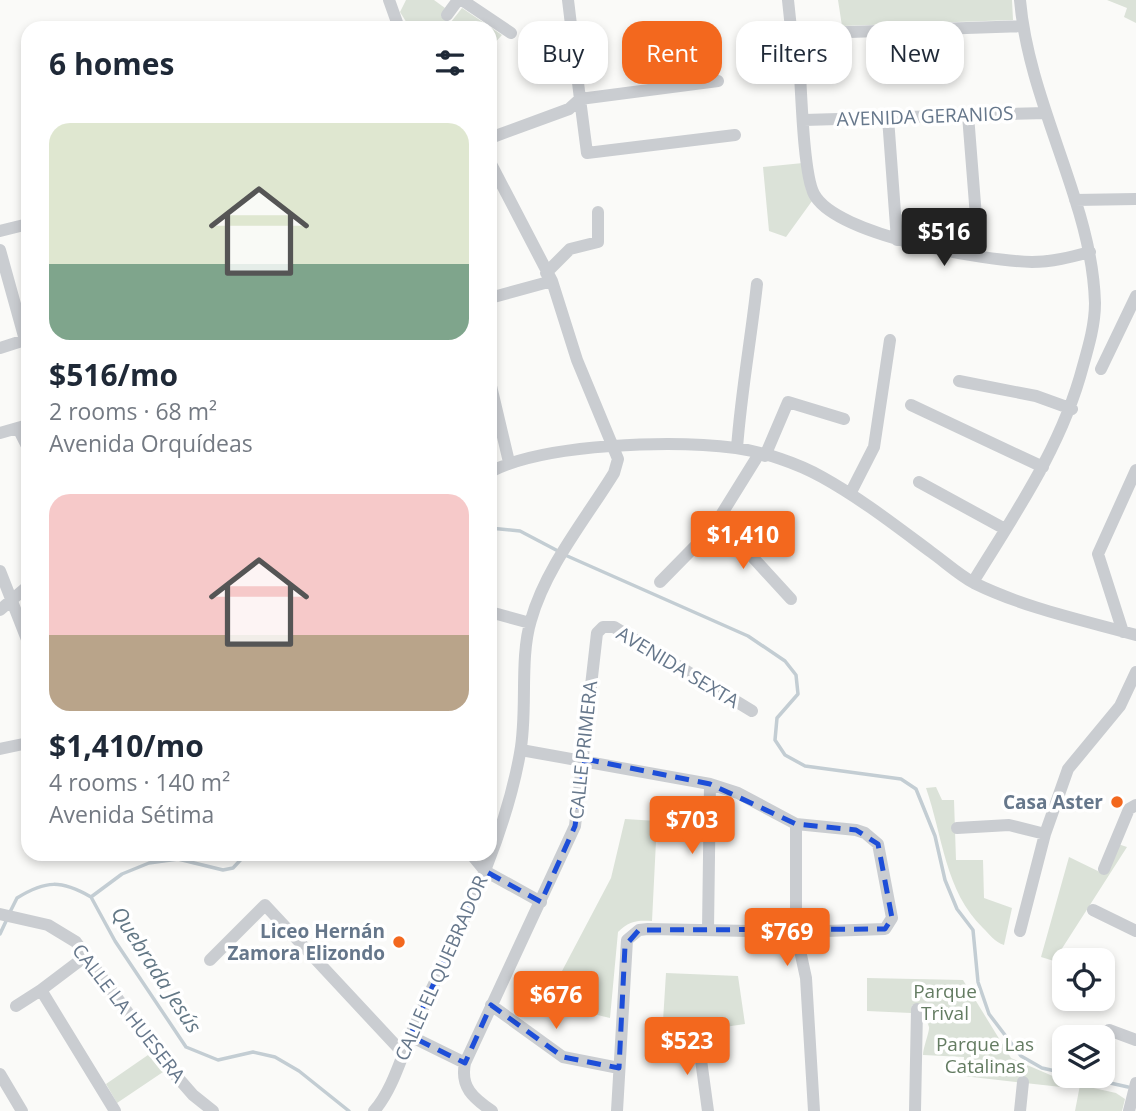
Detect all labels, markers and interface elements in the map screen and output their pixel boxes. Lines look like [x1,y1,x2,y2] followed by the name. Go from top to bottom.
[518,21,608,84] chip: Buy
[622,21,722,84] chip: Rent
[736,21,852,84] chip: Filters
[866,21,964,84] chip: New
[49,43,174,84] text: 6 homes
[431,44,469,82] icon: filters
[836,100,1014,132] street label: AVENIDA GERANIOS
[196,168,322,294] icon: home
[903,208,985,268] pin: $516
[918,215,970,247] text: $516
[49,354,178,395] text: $516/mo
[49,395,217,427] text: 2 rooms · 68 m²
[49,427,253,459] text: Avenida Orquídeas
[686,512,800,571] pin: $1,410
[707,518,779,550] text: $1,410
[196,539,322,665] icon: home
[612,620,744,714] street label: AVENIDA SEXTA
[563,679,603,821] street label: CALLE PRIMERA
[49,725,204,766] text: $1,410/mo
[49,766,230,798] text: 4 rooms · 140 m²
[1003,789,1103,815] place label: Casa Aster
[1109,794,1125,810] marker: Casa Aster
[651,796,733,856] pin: $703
[49,798,214,830] text: Avenida Sétima
[666,803,718,835] text: $703
[388,871,494,1065] street label: CALLE EL QUEBRADOR
[105,901,208,1038] water label: Quebrada Jesús
[746,908,828,968] pin: $769
[761,915,813,947] text: $769
[228,918,385,966] place label: Liceo Hernán Zamora Elizondo
[391,934,407,950] marker: Liceo Hernán Zamora Elizondo
[67,938,191,1088] street label: CALLE LA HUESERA
[1052,948,1115,1088] map controls
[1052,948,1115,1011] button: locate
[515,972,597,1031] pin: $676
[530,978,582,1010] text: $676
[913,978,977,1026] park label: Parque Trival
[646,1018,728,1077] pin: $523
[661,1024,713,1056] text: $523
[1052,1025,1115,1088] button: layers
[936,1031,1034,1079] park label: Parque Las Catalinas

